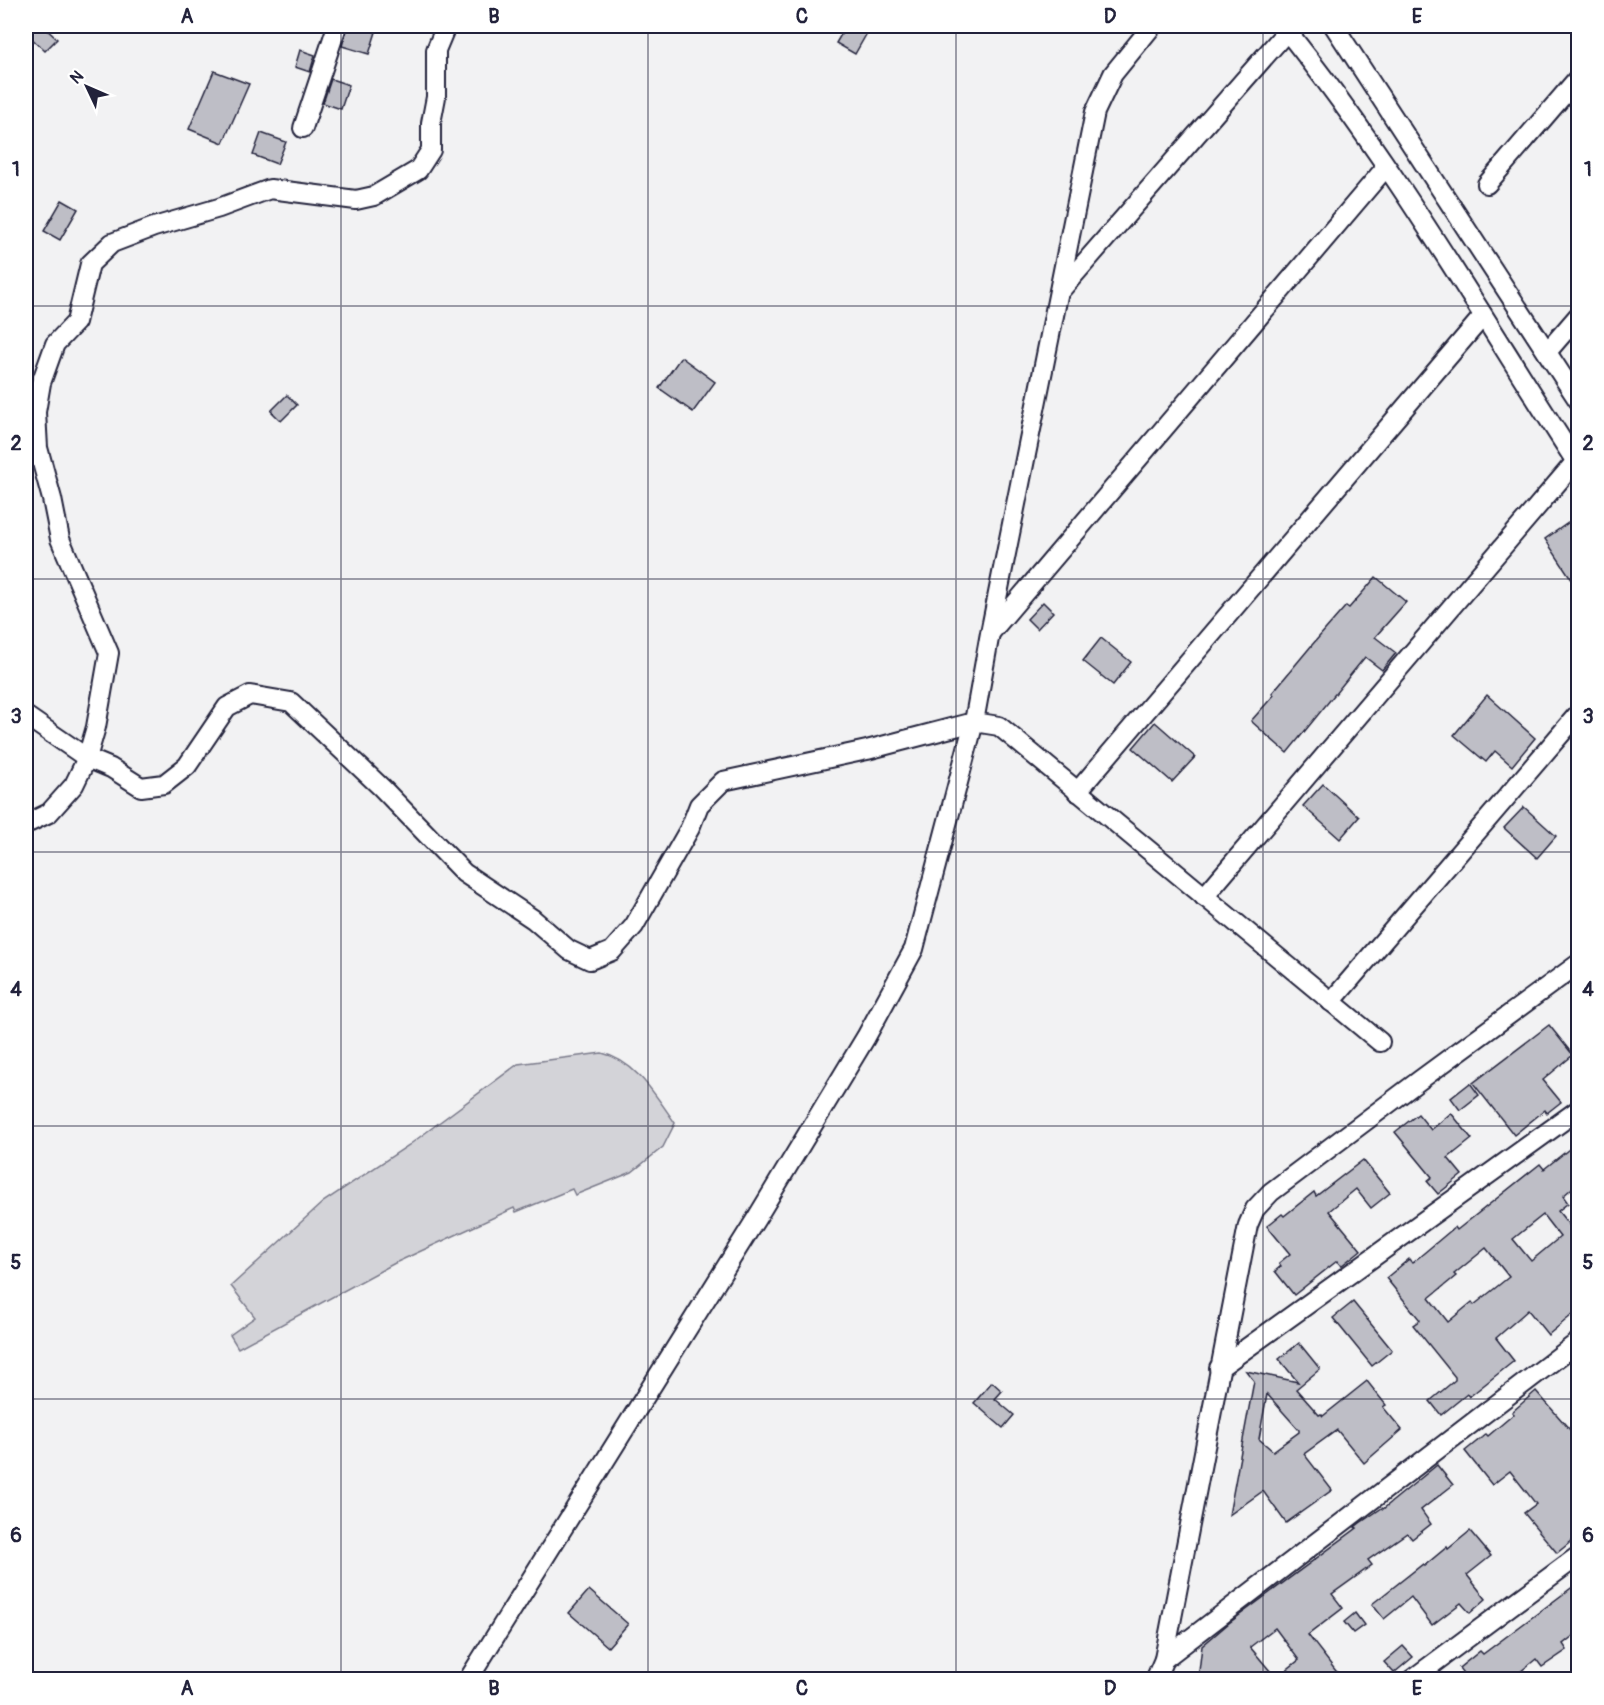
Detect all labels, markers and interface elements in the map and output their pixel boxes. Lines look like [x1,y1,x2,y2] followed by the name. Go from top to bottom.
[181,4,194,29] text: A
[488,4,500,29] text: B
[796,4,808,29] text: C
[1104,4,1117,29] text: D
[1412,4,1423,29] text: E
[57,57,117,117] north arrow
[66,66,88,88] text: N
[12,157,20,182] text: 1
[1584,157,1592,182] text: 1
[10,431,22,456] text: 2
[1582,431,1594,456] text: 2
[10,704,22,729] text: 3
[1582,704,1594,729] text: 3
[10,977,22,1002] text: 4
[1582,977,1594,1002] text: 4
[11,1250,22,1275] text: 5
[1583,1250,1594,1275] text: 5
[10,1523,22,1548] text: 6
[1582,1523,1594,1548] text: 6
[181,1676,194,1701] text: A
[488,1676,500,1701] text: B
[796,1676,808,1701] text: C
[1104,1676,1117,1701] text: D
[1412,1676,1423,1701] text: E

